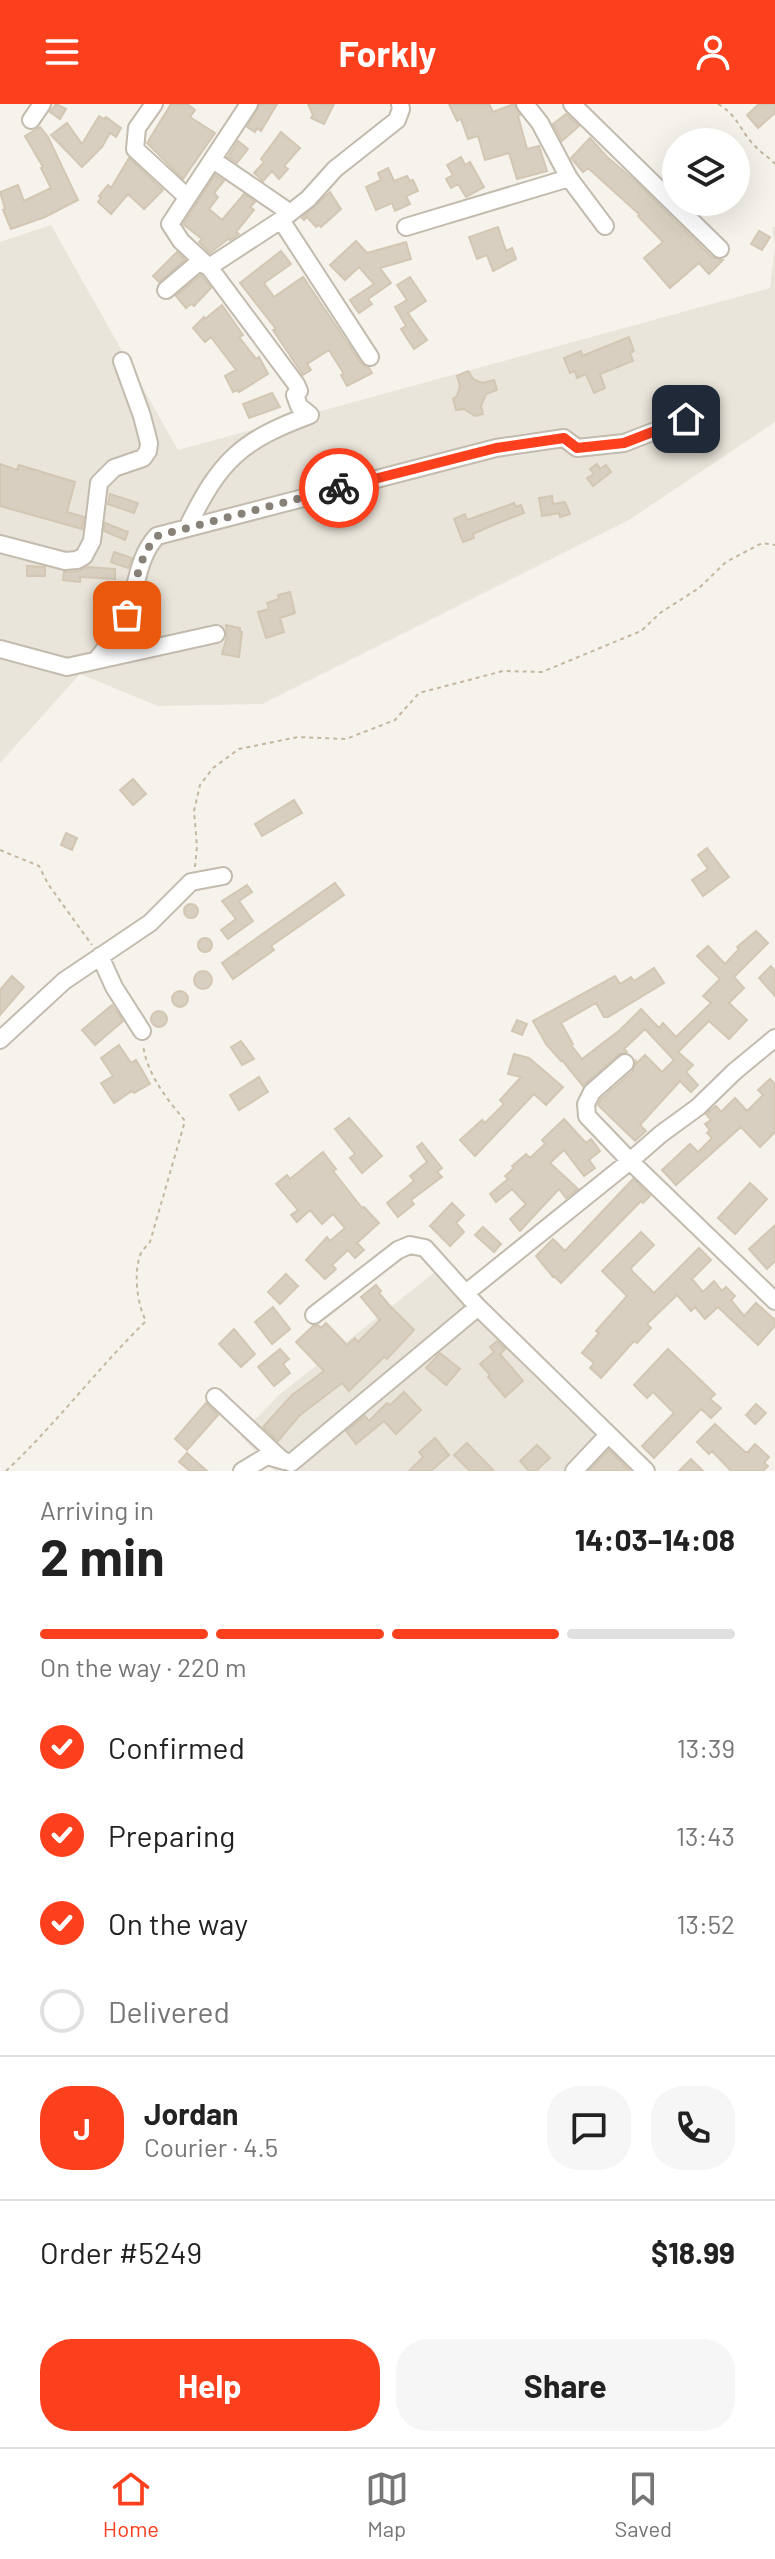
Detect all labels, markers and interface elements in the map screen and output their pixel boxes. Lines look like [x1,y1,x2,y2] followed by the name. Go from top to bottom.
[40,30,84,74] icon: menu
[691,30,735,74] icon: person
[338,31,437,74] text: Forkly
[662,128,750,216] map controls
[662,128,750,216] button: layers
[652,385,720,453] pin
[664,397,708,441] icon: home
[299,448,379,528] courier
[317,466,361,510] icon: bike
[93,581,161,649] pin
[105,593,149,637] icon: bag
[40,1494,154,1525] text: Arriving in
[575,1521,735,1557] text: 14:03–14:08
[40,1524,165,1586] text: 2 min
[40,1651,246,1682] text: On the way · 220 m
[40,1725,84,1769] icon: check
[108,1729,245,1765] text: Confirmed
[677,1732,735,1763] text: 13:39
[40,1813,84,1857] icon: check
[108,1817,235,1853] text: Preparing
[676,1820,735,1851] text: 13:43
[40,1901,84,1945] icon: check
[108,1905,248,1941] text: On the way
[676,1908,735,1939] text: 13:52
[108,1993,230,2029] text: Delivered
[547,2086,631,2170] button: chat
[651,2086,735,2170] button: phone
[144,2095,239,2131] text: Jordan
[73,2110,91,2146] text: J
[144,2131,278,2162] text: Courier · 4.5
[40,2234,202,2270] text: Order #5249
[651,2234,735,2270] text: $18.99
[40,2339,380,2431] button: Help
[396,2339,735,2431] button: Share
[103,2467,159,2541] tab: Home
[365,2467,409,2541] tab: Map
[614,2467,672,2541] tab: Saved

